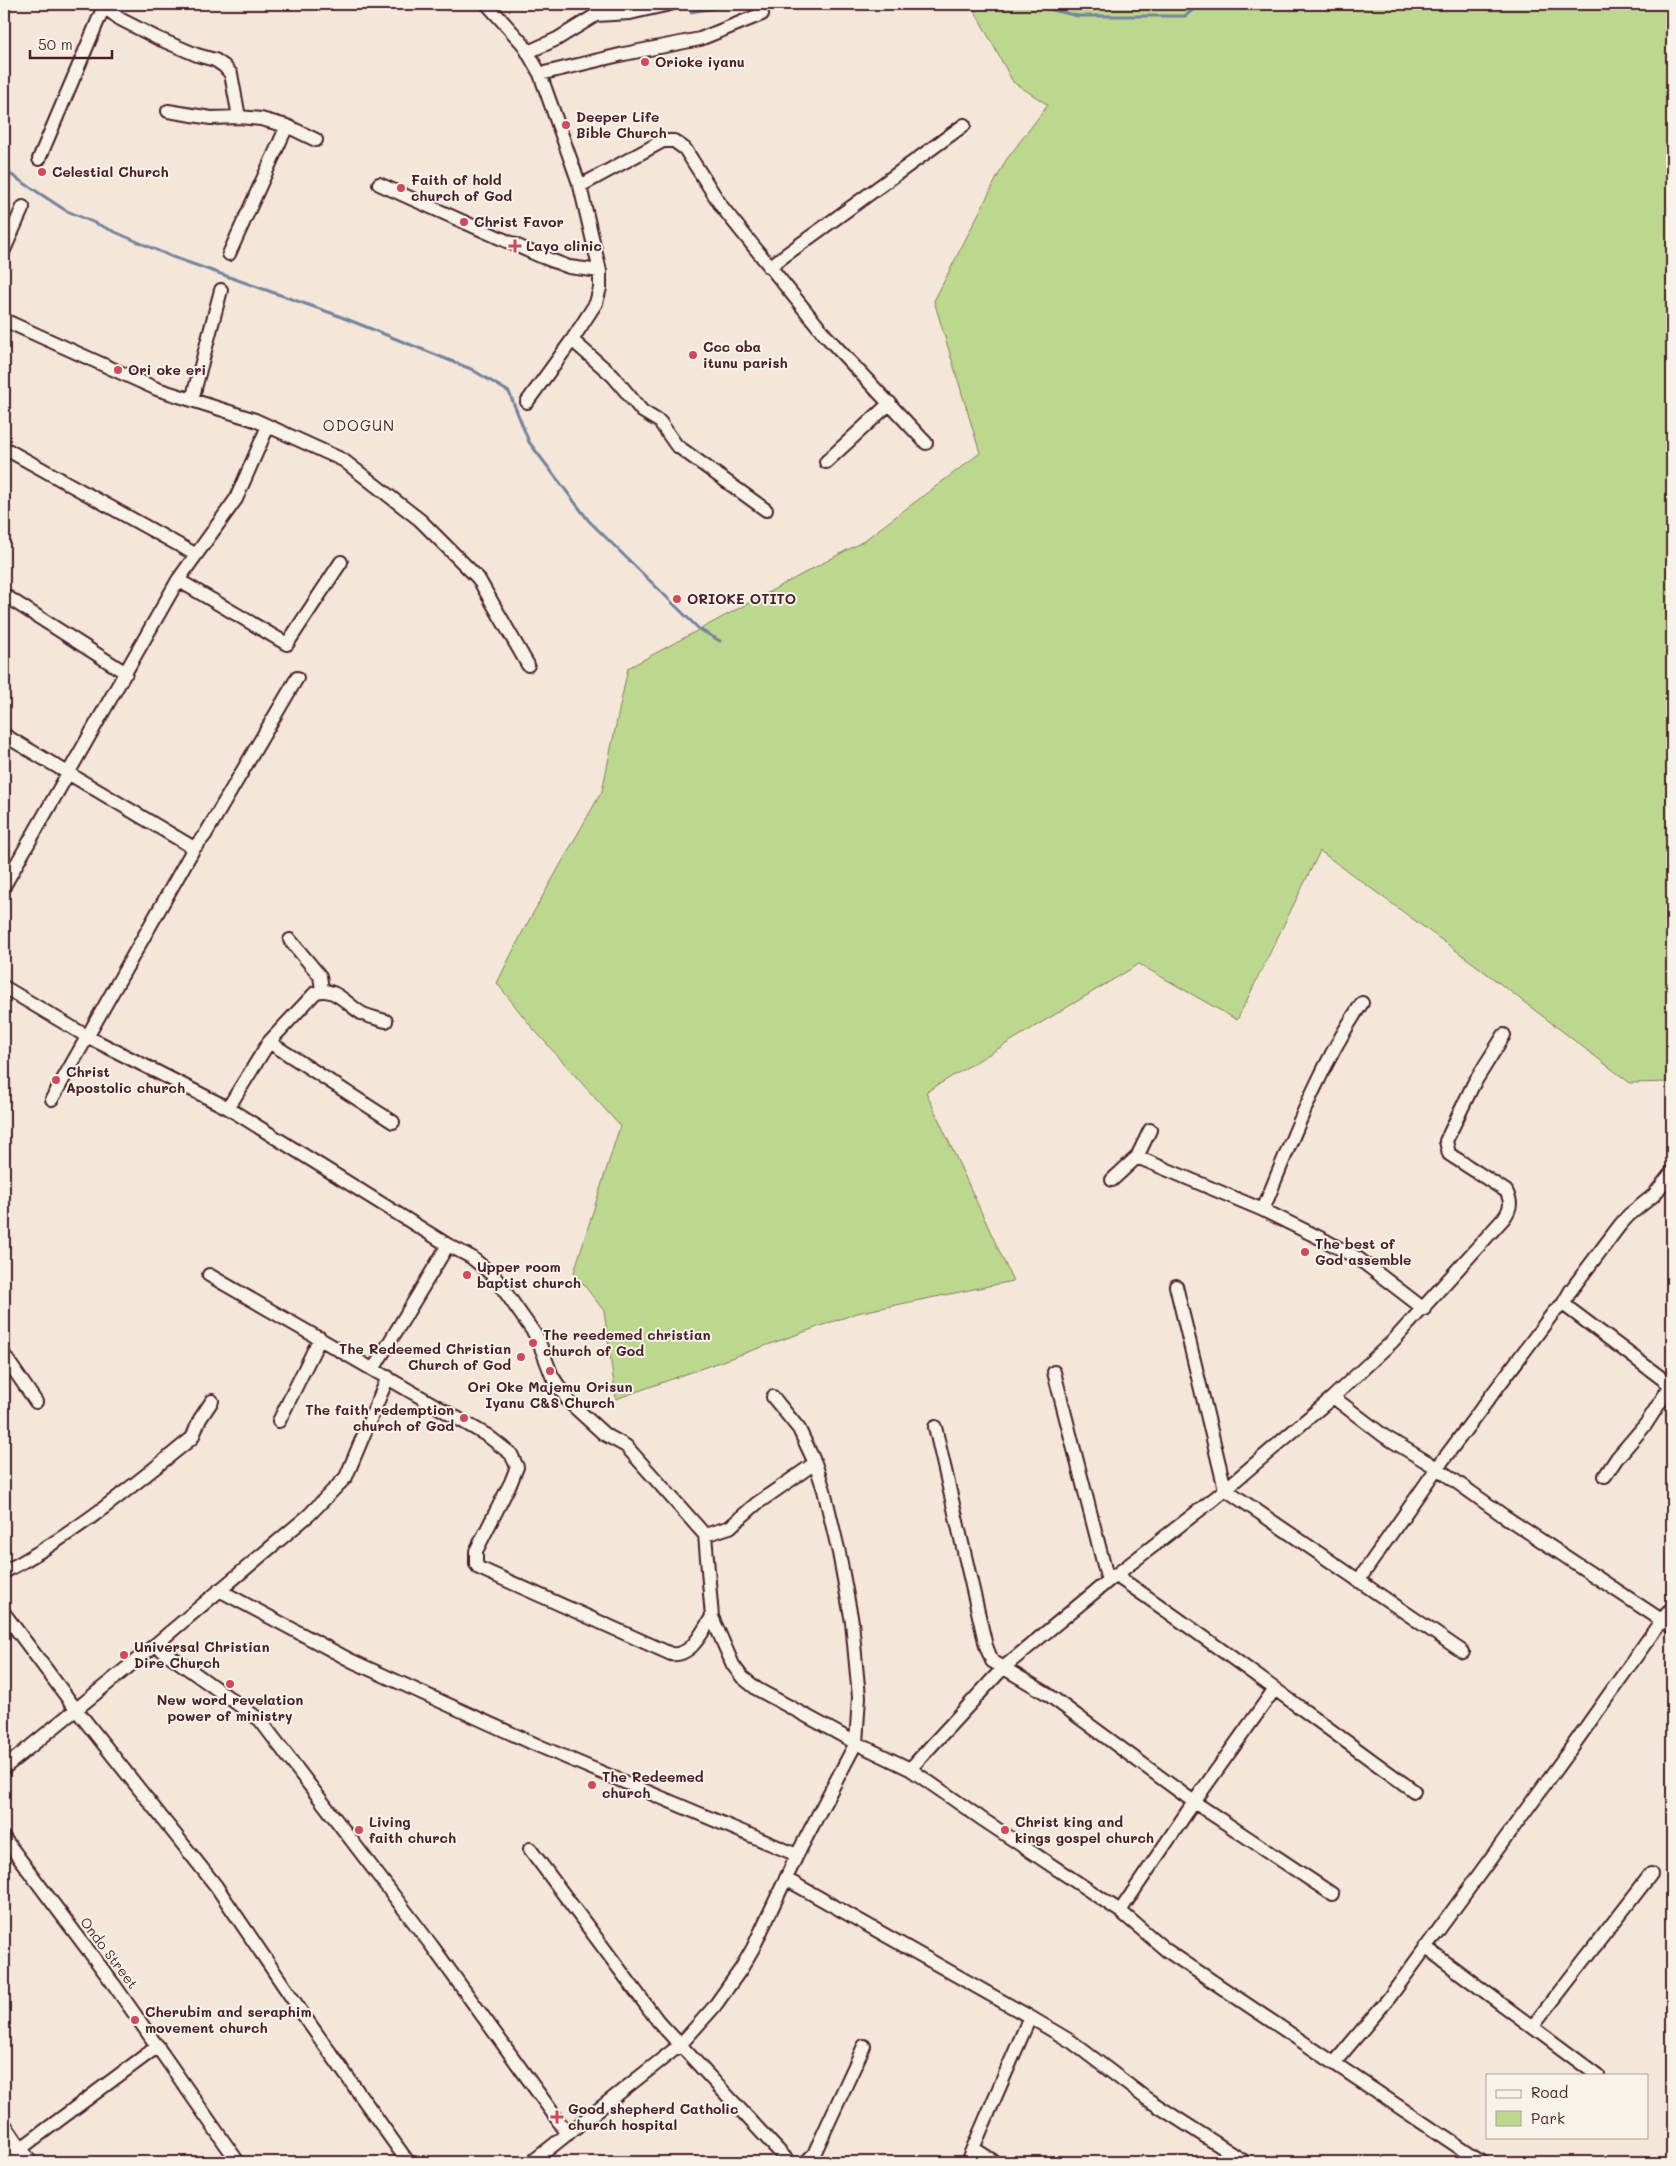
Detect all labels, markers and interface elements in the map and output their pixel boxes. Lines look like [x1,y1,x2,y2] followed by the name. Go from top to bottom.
[30,28,112,60] scale bar
[38,34,73,54] text: 50 m
[655,52,745,71] place label: Orioke iyanu
[639,56,651,68] marker: Orioke iyanu
[576,107,667,142] place label: Deeper Life Bible Church
[560,119,572,131] marker: Deeper Life Bible Church
[52,162,169,181] place label: Celestial Church
[36,166,48,178] marker: Celestial Church
[411,170,512,205] place label: Faith of hold church of God
[395,182,407,194] marker: Faith of hold church of God
[474,212,564,231] place label: Christ Favor
[458,216,470,228] marker: Christ Favor
[526,236,602,255] place label: Layo clinic
[508,239,522,253] marker: Layo clinic
[703,337,788,372] place label: Ccc oba itunu parish
[687,349,699,361] marker: Ccc oba itunu parish
[128,360,206,379] place label: Ori oke eri
[112,364,124,376] marker: Ori oke eri
[323,415,395,435] district label: ODOGUN
[687,589,796,608] place label: ORIOKE OTITO
[671,593,683,605] marker: ORIOKE OTITO
[66,1062,185,1097] place label: Christ Apostolic church
[50,1074,62,1086] marker: Christ Apostolic church
[1315,1234,1411,1269] place label: The best of God assemble
[1299,1246,1311,1258] marker: The best of God assemble
[477,1257,581,1292] place label: Upper room baptist church
[461,1269,473,1281] marker: Upper room baptist church
[543,1325,711,1360] place label: The reedemed christian church of God
[527,1337,539,1349] marker: The reedemed christian church of God
[339,1339,511,1374] place label: The Redeemed Christian Church of God
[515,1351,527,1363] marker: The Redeemed Christian Church of God
[544,1365,556,1377] marker: Ori Oke Majemu Orisun Iyanu C&S Church
[468,1377,632,1412] place label: Ori Oke Majemu Orisun Iyanu C&S Church
[305,1400,454,1435] place label: The faith redemption church of God
[458,1412,470,1424] marker: The faith redemption church of God
[134,1637,270,1672] place label: Universal Christian Dire Church
[118,1649,130,1661] marker: Universal Christian Dire Church
[224,1678,236,1690] marker: New word revelation power of ministry
[157,1690,303,1725] place label: New word revelation power of ministry
[602,1767,704,1802] place label: The Redeemed church
[586,1779,598,1791] marker: The Redeemed church
[369,1812,456,1847] place label: Living faith church
[1015,1812,1154,1847] place label: Christ king and kings gospel church
[353,1824,365,1836] marker: Living faith church
[999,1824,1011,1836] marker: Christ king and kings gospel church
[76,1913,143,1992] street label: Ondo Street
[145,2002,312,2037] place label: Cherubim and seraphim movement church
[129,2014,141,2026] marker: Cherubim and seraphim movement church
[1486,2074,1648,2138] legend
[1531,2082,1568,2102] text: Road
[568,2099,738,2134] place label: Good shepherd Catholic church hospital
[1531,2108,1565,2128] text: Park
[550,2110,564,2124] marker: Good shepherd Catholic church hospital

